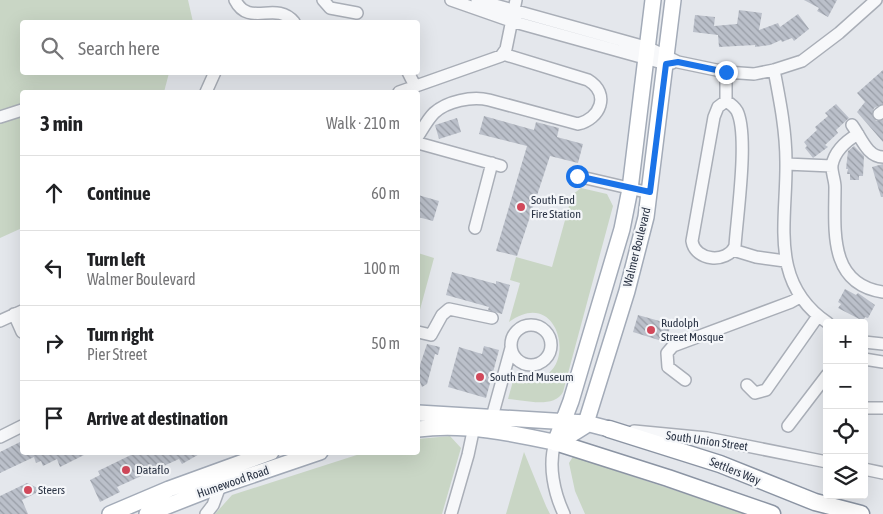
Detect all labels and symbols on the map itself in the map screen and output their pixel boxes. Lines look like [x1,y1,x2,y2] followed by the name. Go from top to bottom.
[715,61,738,84] route end
[566,165,589,188] route start
[531,193,581,221] place label: South End Fire Station
[515,201,527,213] marker: South End Fire Station
[620,206,654,288] street label: Walmer Boulevard
[661,316,724,344] place label: Rudolph Street Mosque
[645,324,657,336] marker: Rudolph Street Mosque
[490,370,574,384] place label: South End Museum
[474,371,486,383] marker: South End Museum
[665,428,749,454] street label: South Union Street
[707,454,763,488] street label: Settlers Way
[136,463,170,477] place label: Dataflo
[195,463,271,501] street label: Humewood Road
[120,464,132,476] marker: Dataflo
[38,483,65,497] place label: Steers
[22,484,34,496] marker: Steers

